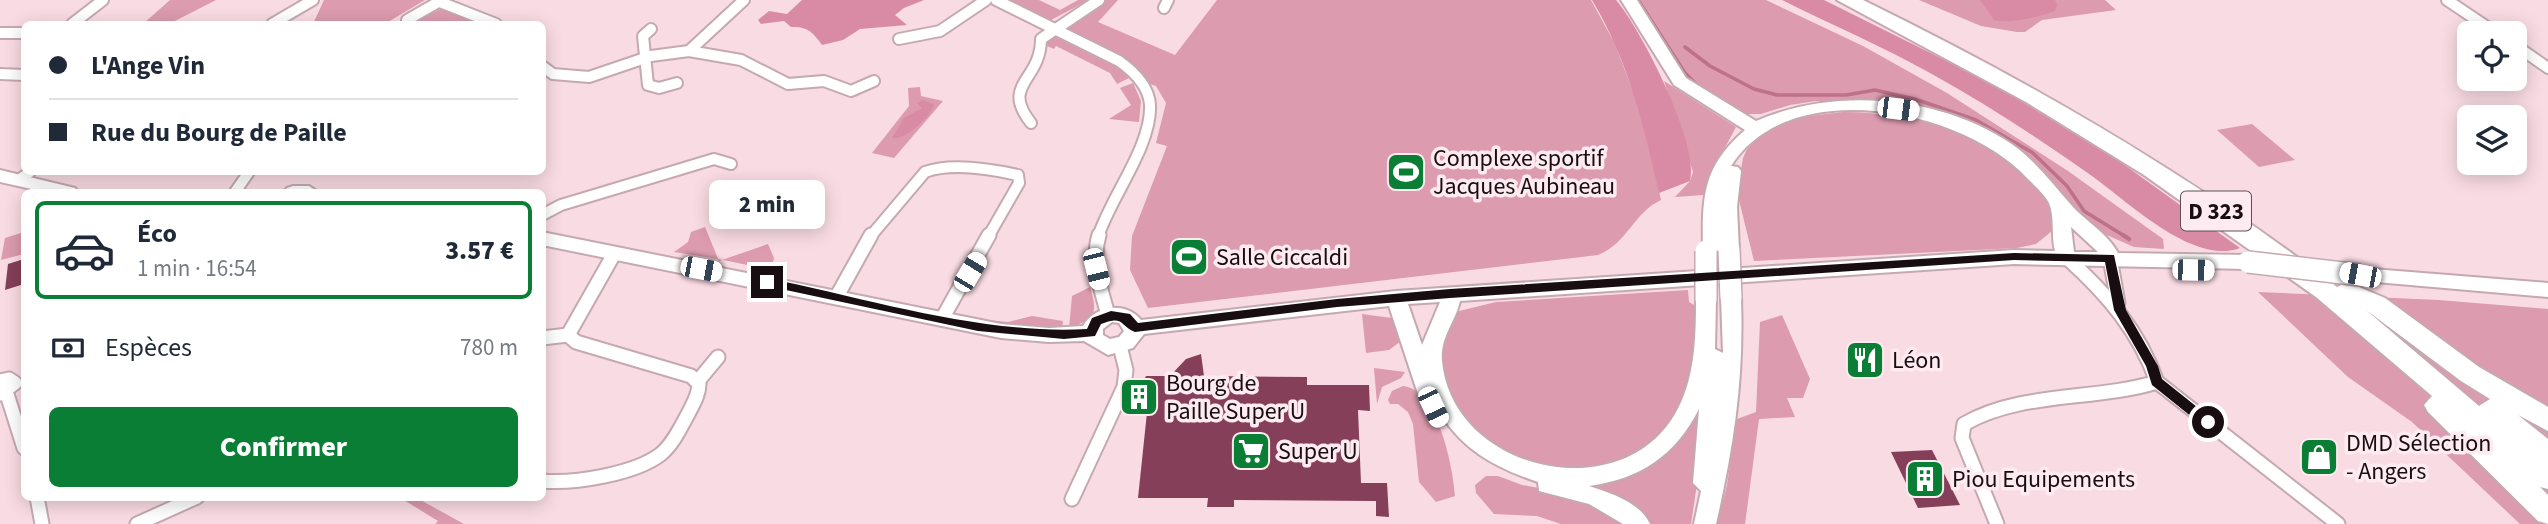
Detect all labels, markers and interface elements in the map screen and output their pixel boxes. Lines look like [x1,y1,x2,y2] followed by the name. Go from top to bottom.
[2457,21,2527,175] map controls
[2457,21,2527,91] button: locate
[91,47,205,84] text: L'Ange Vin
[1876,96,1921,122] car
[2457,105,2527,175] button: layers
[91,114,347,151] text: Rue du Bourg de Paille
[1433,141,1615,204] place label: Complexe sportif Jacques Aubineau
[1385,151,1427,193] sports icon: Complexe sportif Jacques Aubineau
[709,180,825,230] callout: 2 min
[739,188,795,221] text: 2 min
[2181,192,2251,230] road number: D 323
[137,215,177,252] text: Éco
[53,219,116,282] icon: car
[445,232,514,269] text: 3.57 €
[1168,236,1210,278] sports icon: Salle Ciccaldi
[1216,240,1348,275] place label: Salle Ciccaldi
[1081,246,1112,292] car
[951,249,990,295] car
[137,252,257,285] text: 1 min · 16:54
[679,255,724,283] car
[2172,259,2215,281] car
[2338,261,2383,289] car
[751,266,783,298] route end
[49,329,87,367] icon: cash
[105,329,192,366] text: Espèces
[460,331,518,364] text: 780 m
[1844,339,1886,381] restaurant icon: Léon
[1892,343,1941,378] place label: Léon
[1166,366,1305,429] place label: Bourg de Paille Super U
[1118,376,1160,418] building icon: Bourg de Paille Super U
[1415,384,1452,430] car
[2192,406,2224,438] route start
[49,407,518,487] button: Confirmer
[2346,426,2491,489] place label: DMD Sélection - Angers
[1230,430,1272,472] supermarket icon: Super U
[1278,434,1358,469] place label: Super U
[2298,436,2340,478] shop icon: DMD Sélection - Angers
[1904,458,1946,500] building icon: Piou Equipements
[1952,462,2135,497] place label: Piou Equipements

